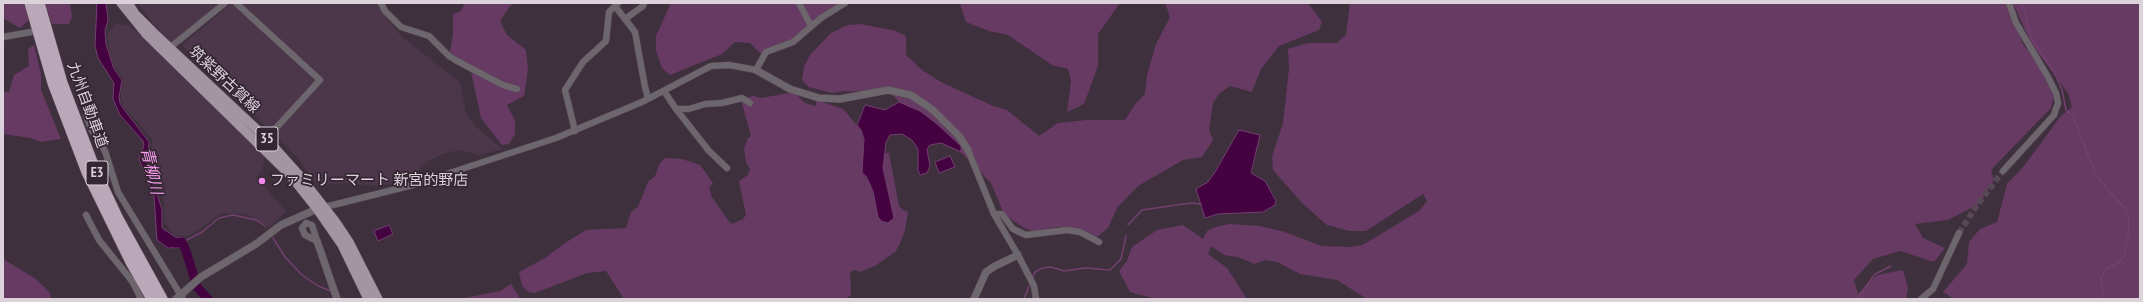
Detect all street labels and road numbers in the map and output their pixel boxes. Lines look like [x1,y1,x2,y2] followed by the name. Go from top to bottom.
[185,43,263,117] street label: 筑紫野古賀線
[63,60,111,150] street label: 九州自動車道
[256,127,278,151] road number: 35
[86,161,108,185] road number: E3

